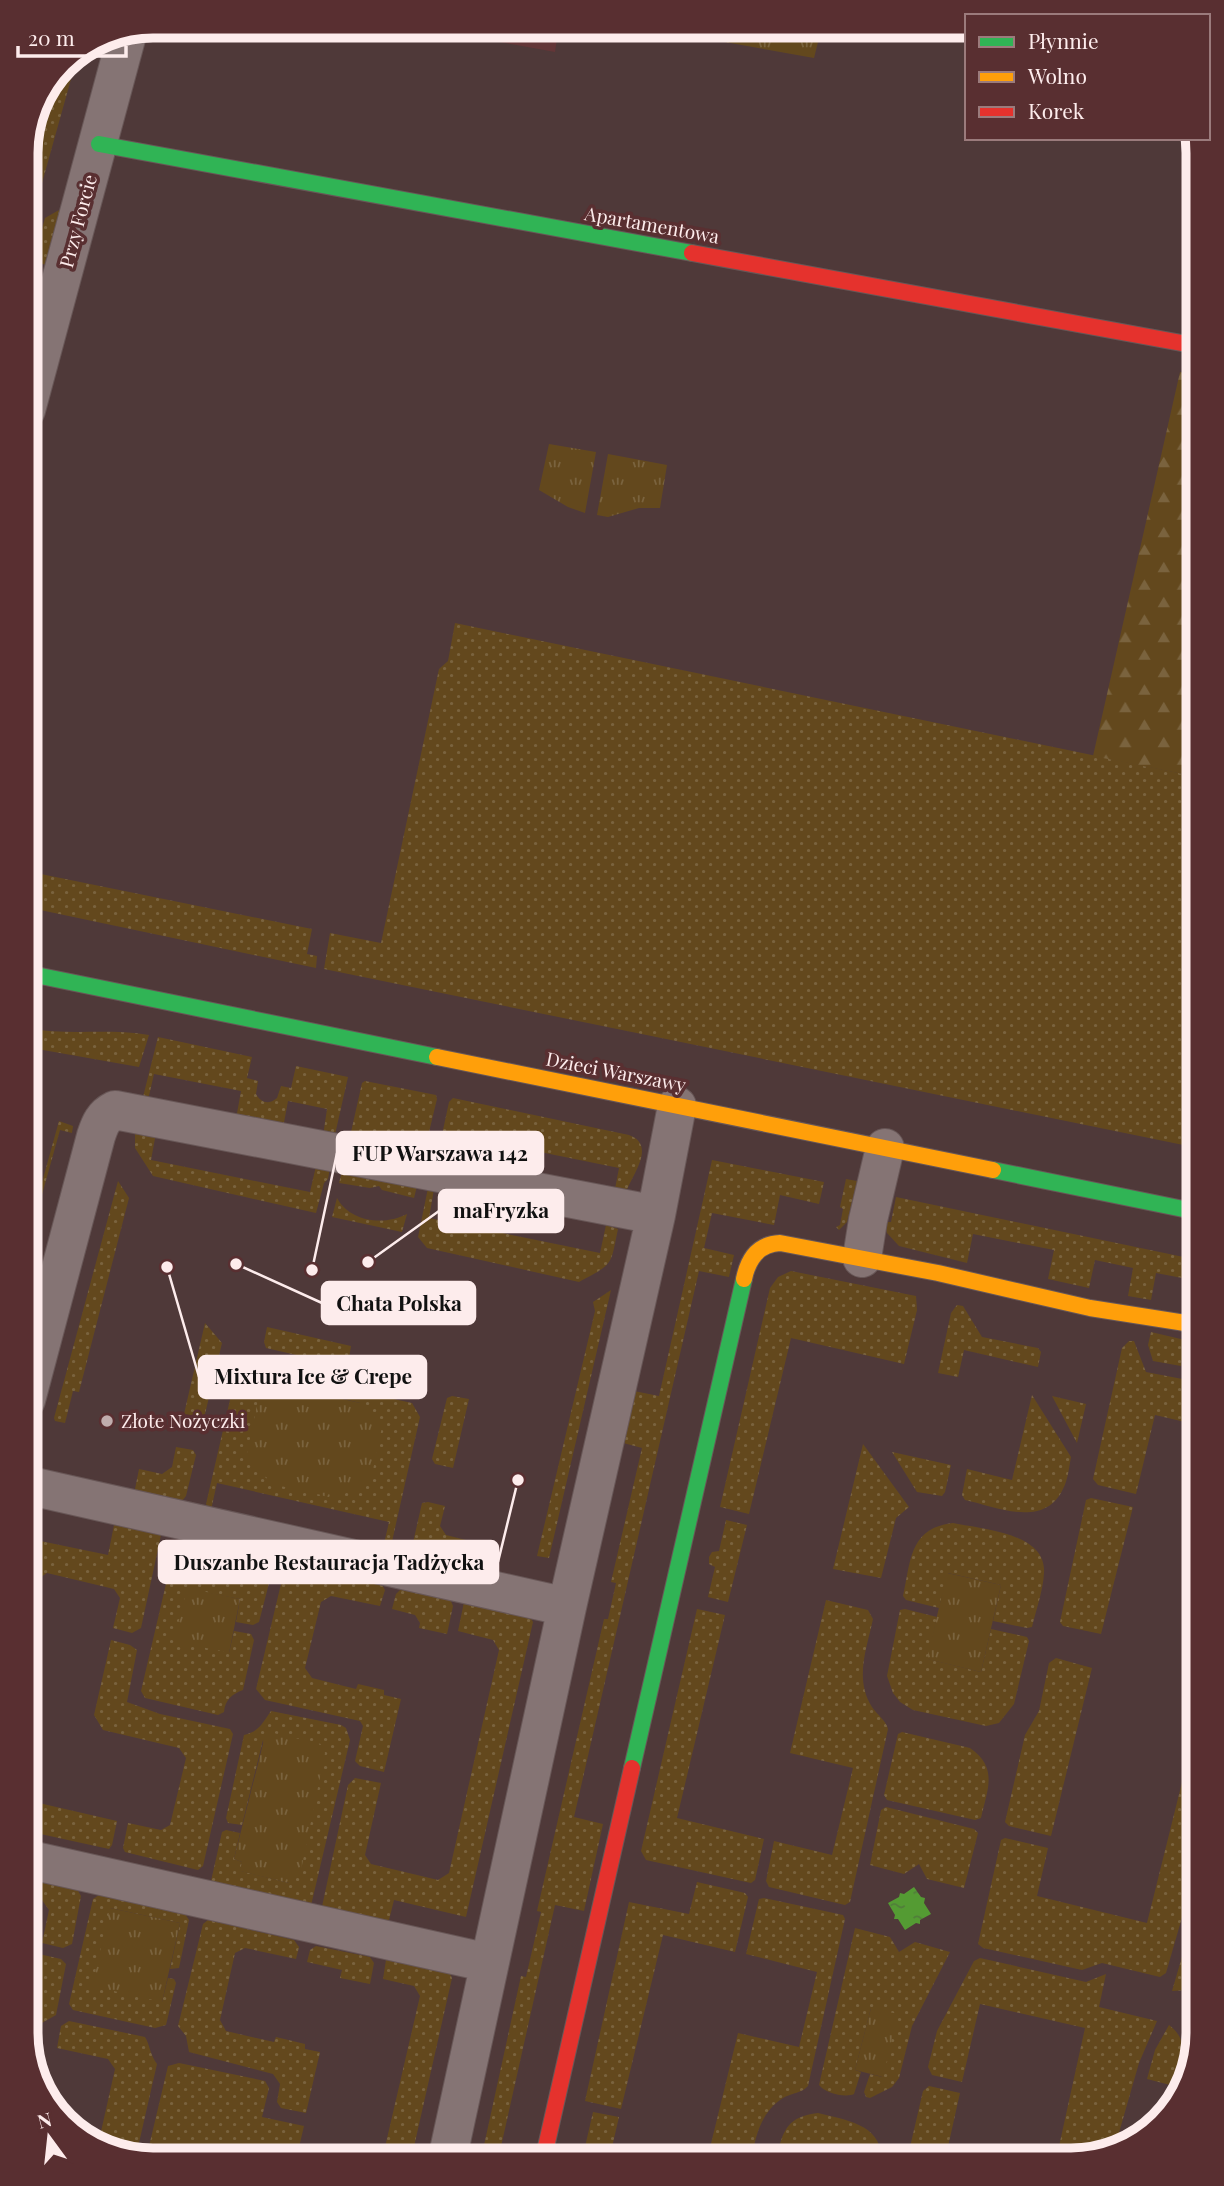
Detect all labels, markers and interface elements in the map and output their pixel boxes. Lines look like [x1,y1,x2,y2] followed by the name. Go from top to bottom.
[18,14,126,58] scale bar
[965,14,1210,140] legend
[28,23,75,51] text: 20 m
[1028,26,1099,54] text: Płynnie
[1027,61,1087,89] text: Wolno
[1028,96,1085,124] text: Korek
[52,171,102,270] street label: Przy Forcie
[582,199,722,249] street label: Apartamentowa
[544,1045,689,1097] street label: Dzieci Warszawy
[337,1132,543,1174] callout: FUP Warszawa 142
[352,1138,528,1166] text: FUP Warszawa 142
[439,1190,563,1232] callout: maFryzka
[453,1195,549,1223] text: maFryzka
[322,1282,475,1324] callout: Chata Polska
[336,1288,462,1316] text: Chata Polska
[199,1356,426,1398] callout: Mixtura Ice & Crepe
[214,1361,412,1389] text: Mixtura Ice & Crepe
[121,1407,246,1433] place label: Złote Nożyczki
[99,1413,115,1429] marker: Złote Nożyczki
[159,1541,498,1583] callout: Duszanbe Restauracja Tadżycka
[174,1547,485,1575] text: Duszanbe Restauracja Tadżycka
[14,2102,84,2172] north arrow
[34,2105,55,2134] text: N

